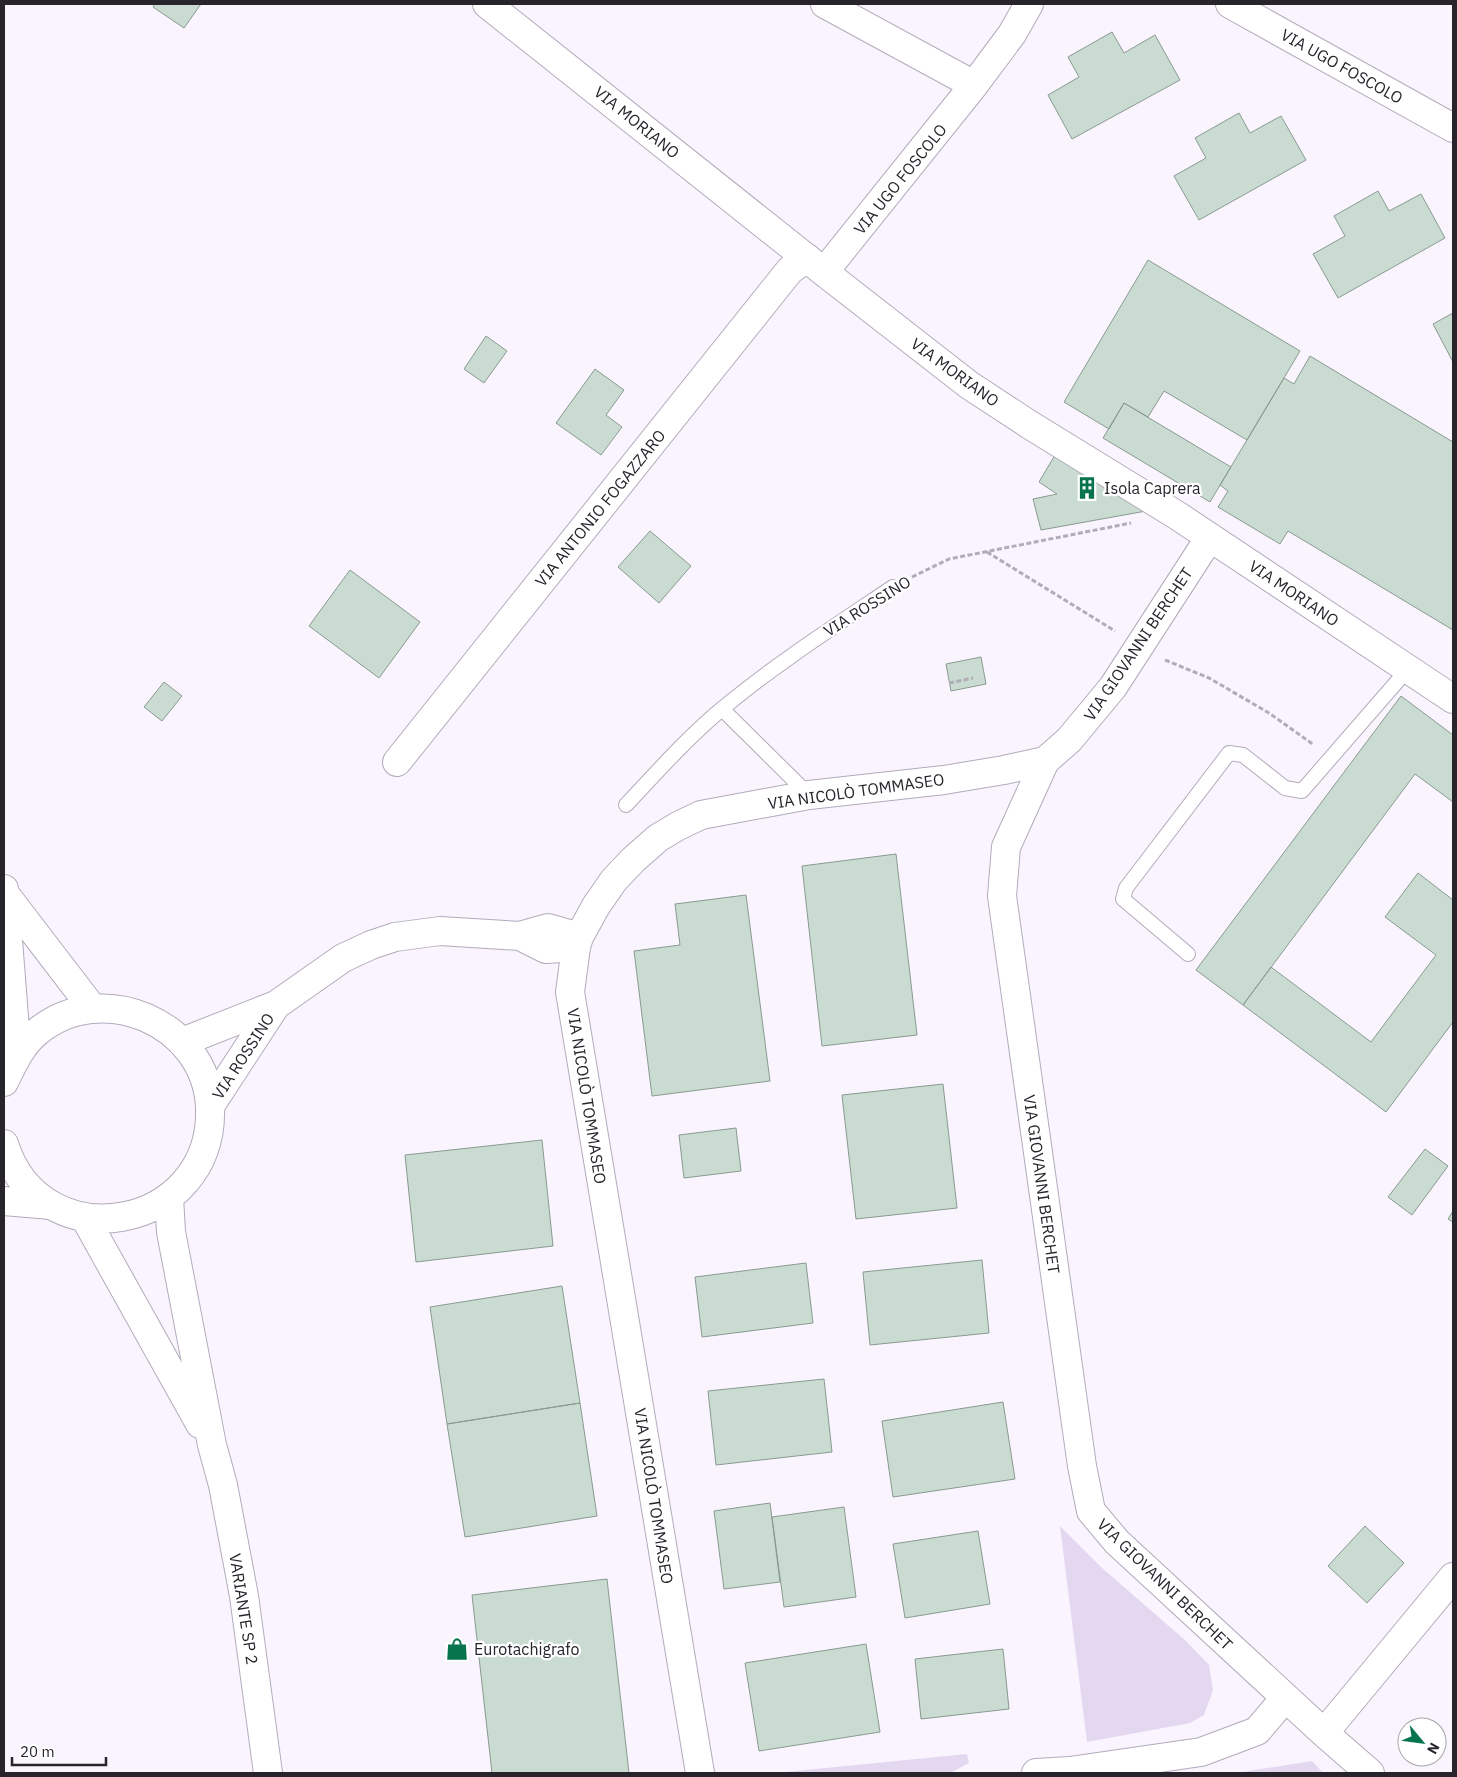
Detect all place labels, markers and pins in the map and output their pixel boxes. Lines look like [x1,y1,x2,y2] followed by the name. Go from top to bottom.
[1074,475,1100,501] building icon: Isola Caprera
[1104,478,1201,498] place label: Isola Caprera
[444,1636,470,1662] shop icon: Eurotachigrafo
[474,1639,579,1659] place label: Eurotachigrafo

